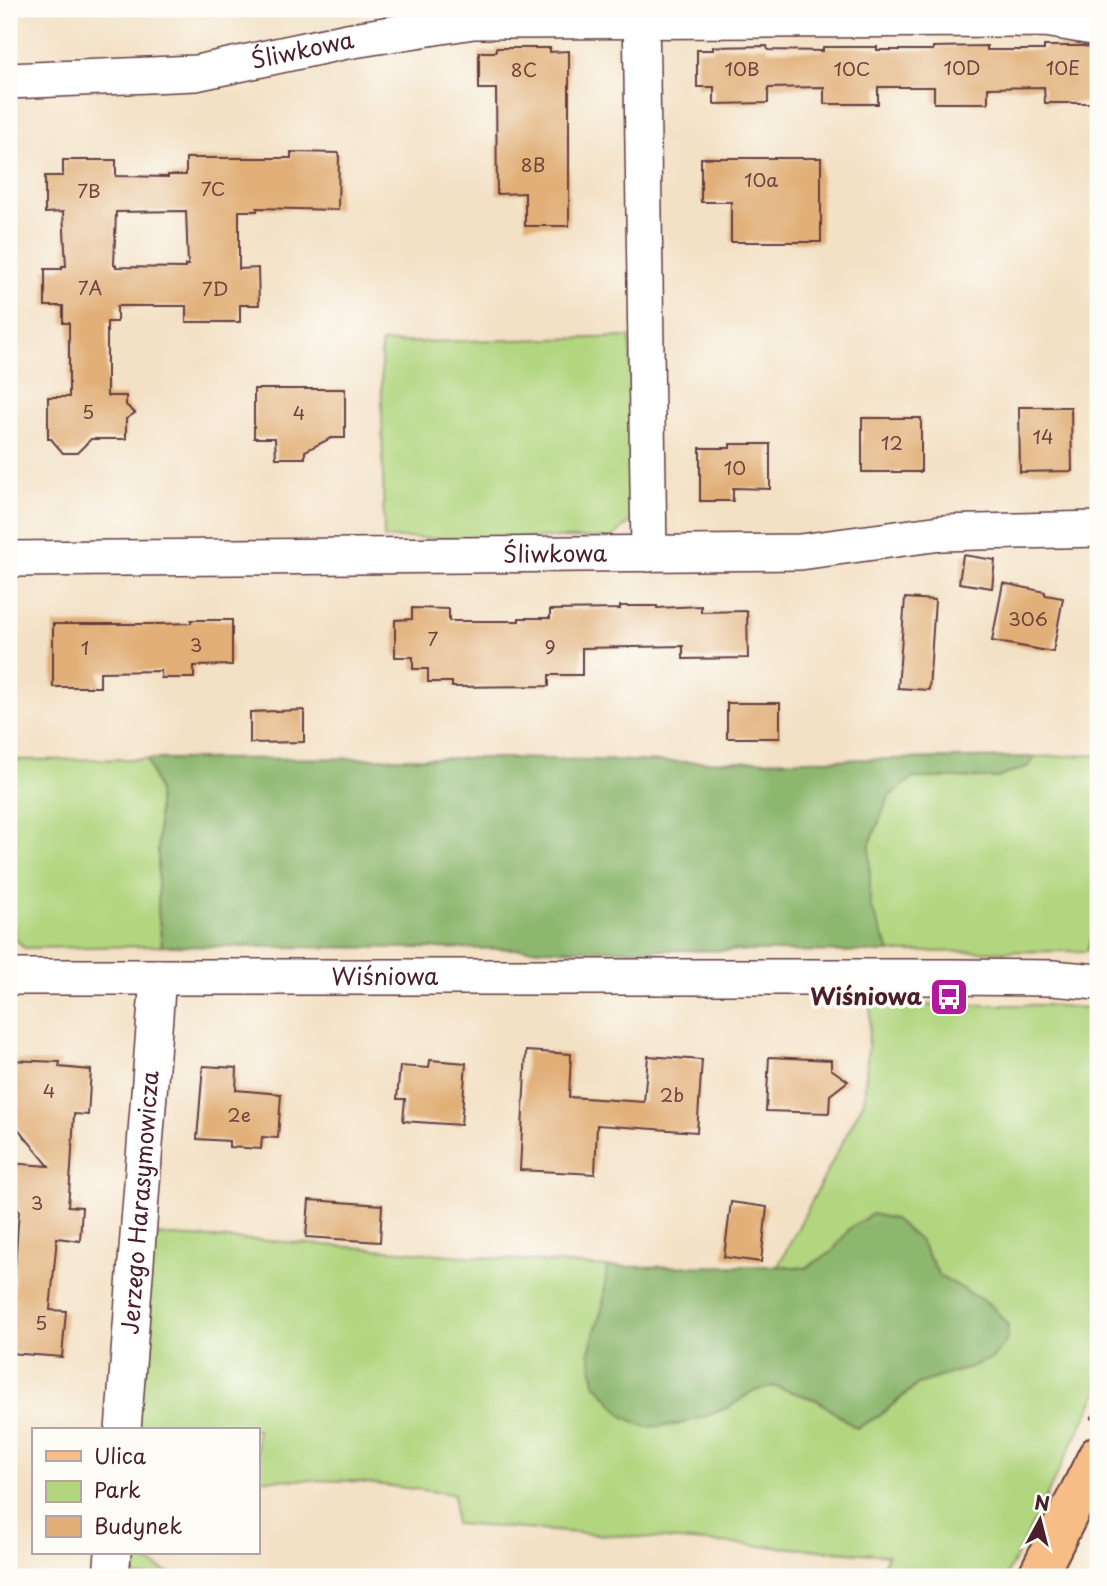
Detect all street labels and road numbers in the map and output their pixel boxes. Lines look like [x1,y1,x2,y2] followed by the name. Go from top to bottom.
[248,21,357,77] street label: Śliwkowa
[503,535,608,571] street label: Śliwkowa
[332,958,439,993] street label: Wiśniowa
[111,1069,167,1336] street label: Jerzego Harasymowicza

